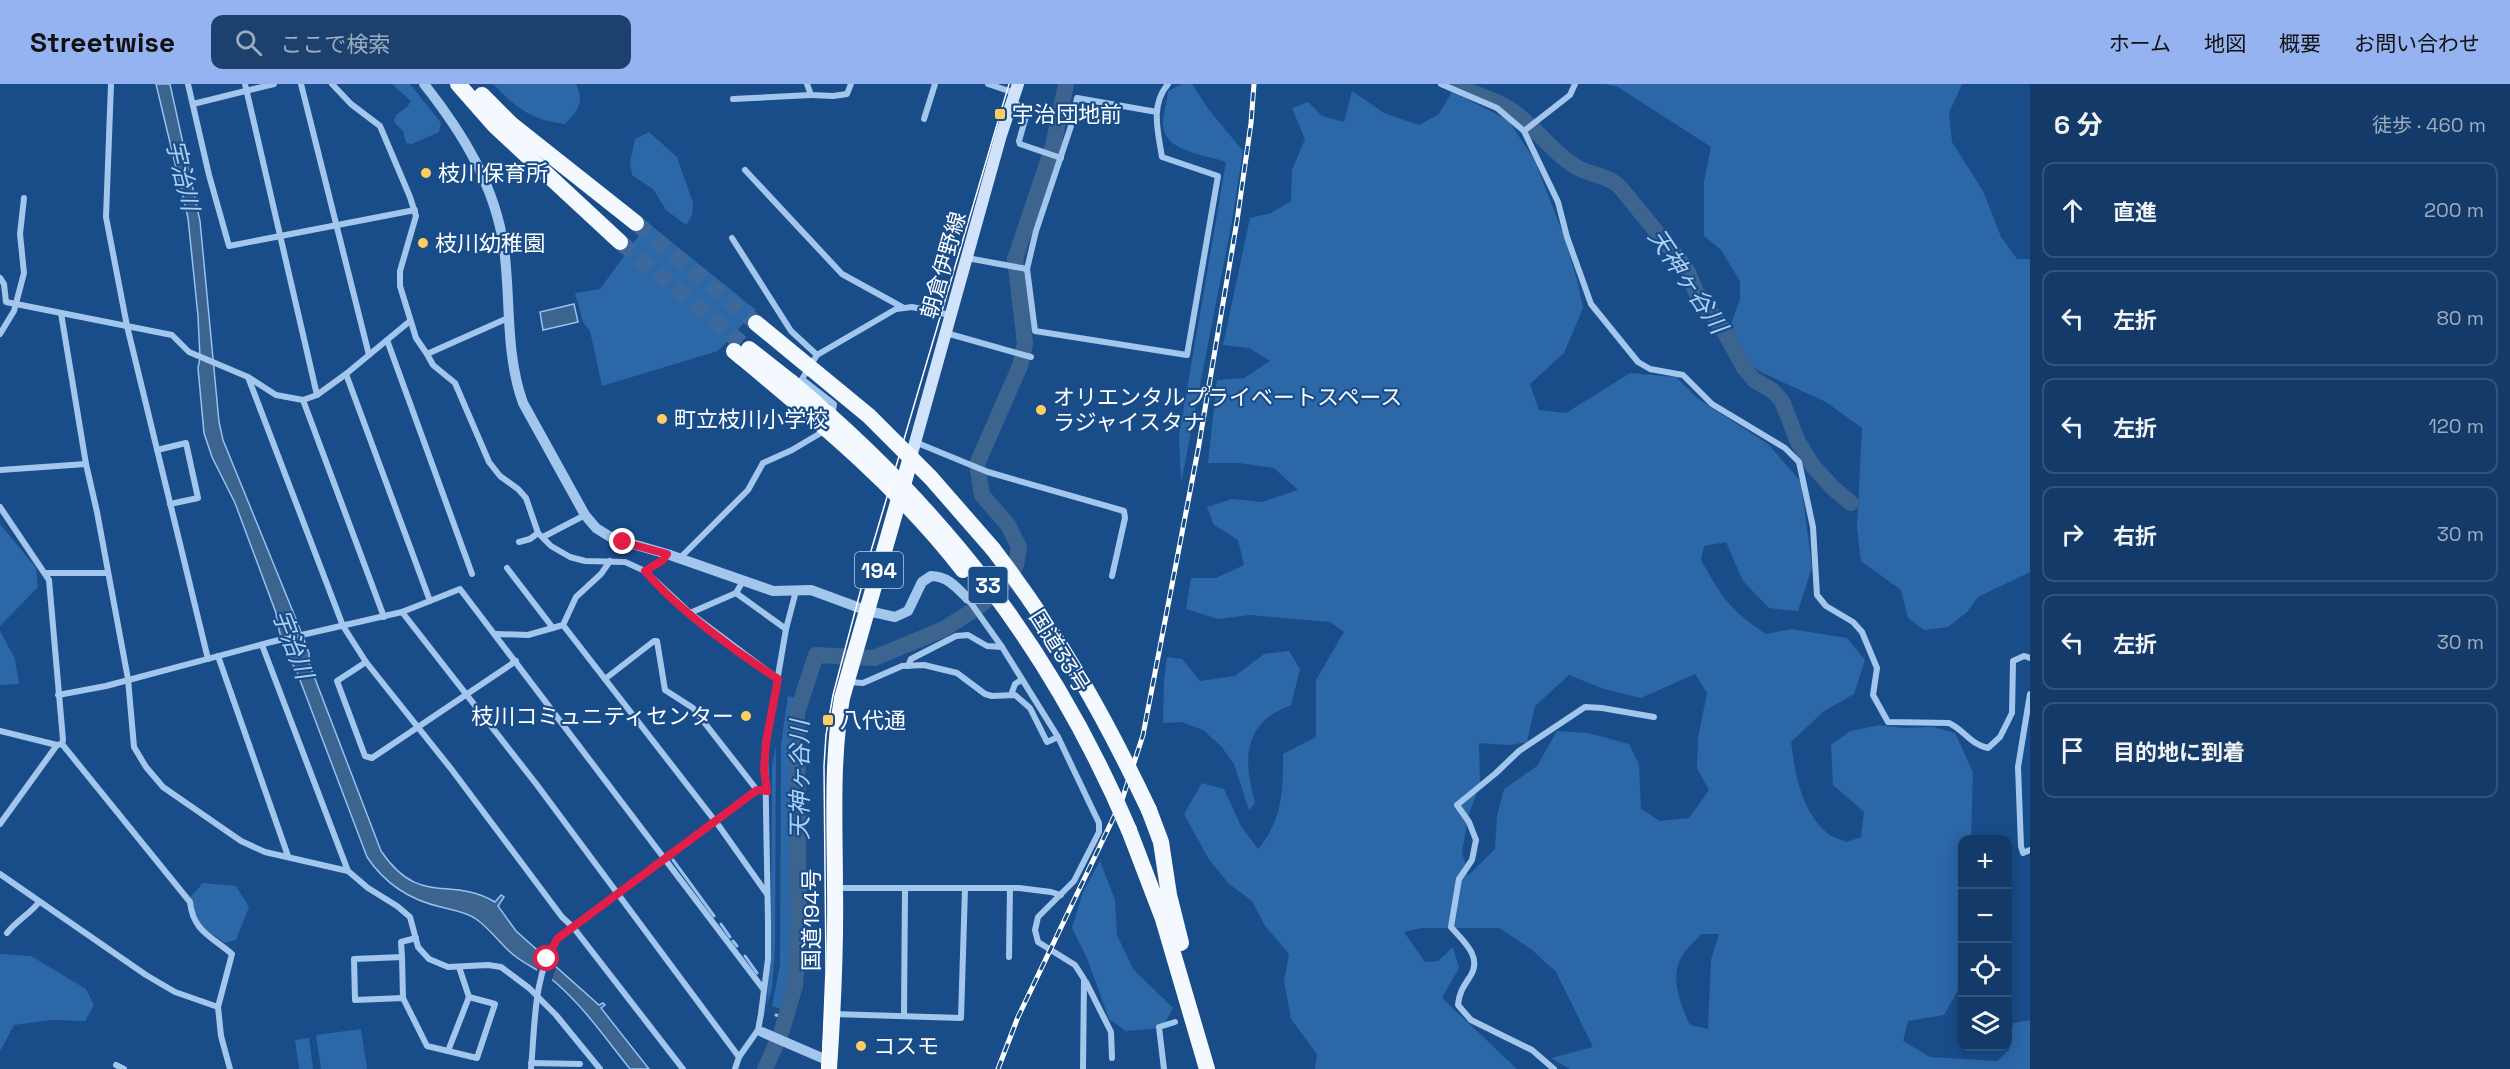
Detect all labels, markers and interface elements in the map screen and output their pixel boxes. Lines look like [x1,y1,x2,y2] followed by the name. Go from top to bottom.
[211,15,631,69] search box
[30,24,175,60] text: Streetwise
[232,26,265,59] icon: search
[280,30,390,58] text: ここで検索
[2109,30,2171,57] text: ホーム
[2204,30,2246,57] text: 地図
[2279,30,2321,57] text: 概要
[2354,30,2480,57] text: お問い合わせ
[1012,100,1122,128] place label: 宇治団地前
[993,107,1007,121] marker: 宇治団地前
[2054,108,2103,142] text: 6 分
[2372,112,2486,138] text: 徒歩 · 460 m
[160,136,207,216] water label: 宇治川
[438,159,548,187] place label: 枝川保育所
[419,166,433,180] marker: 枝川保育所
[2056,194,2089,227] icon: ahead
[2424,197,2484,223] text: 200 m
[2113,198,2157,226] text: 直進
[914,208,972,322] street label: 朝倉伊野線
[1642,223,1736,342] water label: 天神ヶ谷川
[435,229,545,257] place label: 枝川幼稚園
[416,236,430,250] marker: 枝川幼稚園
[2056,302,2089,335] icon: left
[2436,305,2484,331] text: 80 m
[2113,306,2157,334] text: 左折
[1053,383,1402,436] place label: オリエンタルプライベートスペース ラジャイスタナ
[1034,403,1048,417] marker: オリエンタルプライベートスペース ラジャイスタナ
[674,405,828,433] place label: 町立枝川小学校
[2056,410,2089,443] icon: left
[655,412,669,426] marker: 町立枝川小学校
[2428,413,2484,439] text: 120 m
[2113,414,2157,442] text: 左折
[2056,518,2089,551] icon: right
[2437,521,2484,547] text: 30 m
[2113,522,2157,550] text: 右折
[609,528,635,554] route end
[855,552,903,588] road number: 194
[968,567,1008,603] road number: 33
[1024,604,1096,698] street label: 国道33号
[266,605,321,686] water label: 宇治川
[2056,626,2089,659] icon: left
[2437,629,2484,655] text: 30 m
[2113,630,2157,658] text: 左折
[471,702,734,730] place label: 枝川コミュニティセンター
[840,706,906,734] place label: 八代通
[739,709,753,723] marker: 枝川コミュニティセンター
[821,713,835,727] marker: 八代通
[784,717,815,840] water label: 天神ヶ谷川
[2056,734,2089,767] icon: arrive
[2113,738,2245,766] text: 目的地に到着
[1958,835,2012,1051] map controls
[1958,835,2012,889] button: +
[797,869,825,971] street label: 国道194号
[1958,889,2012,943] button: −
[1958,943,2012,997] button: locate
[533,945,559,971] route start
[1958,997,2012,1051] button: layers
[873,1032,939,1060] place label: コスモ
[854,1039,868,1053] marker: コスモ

